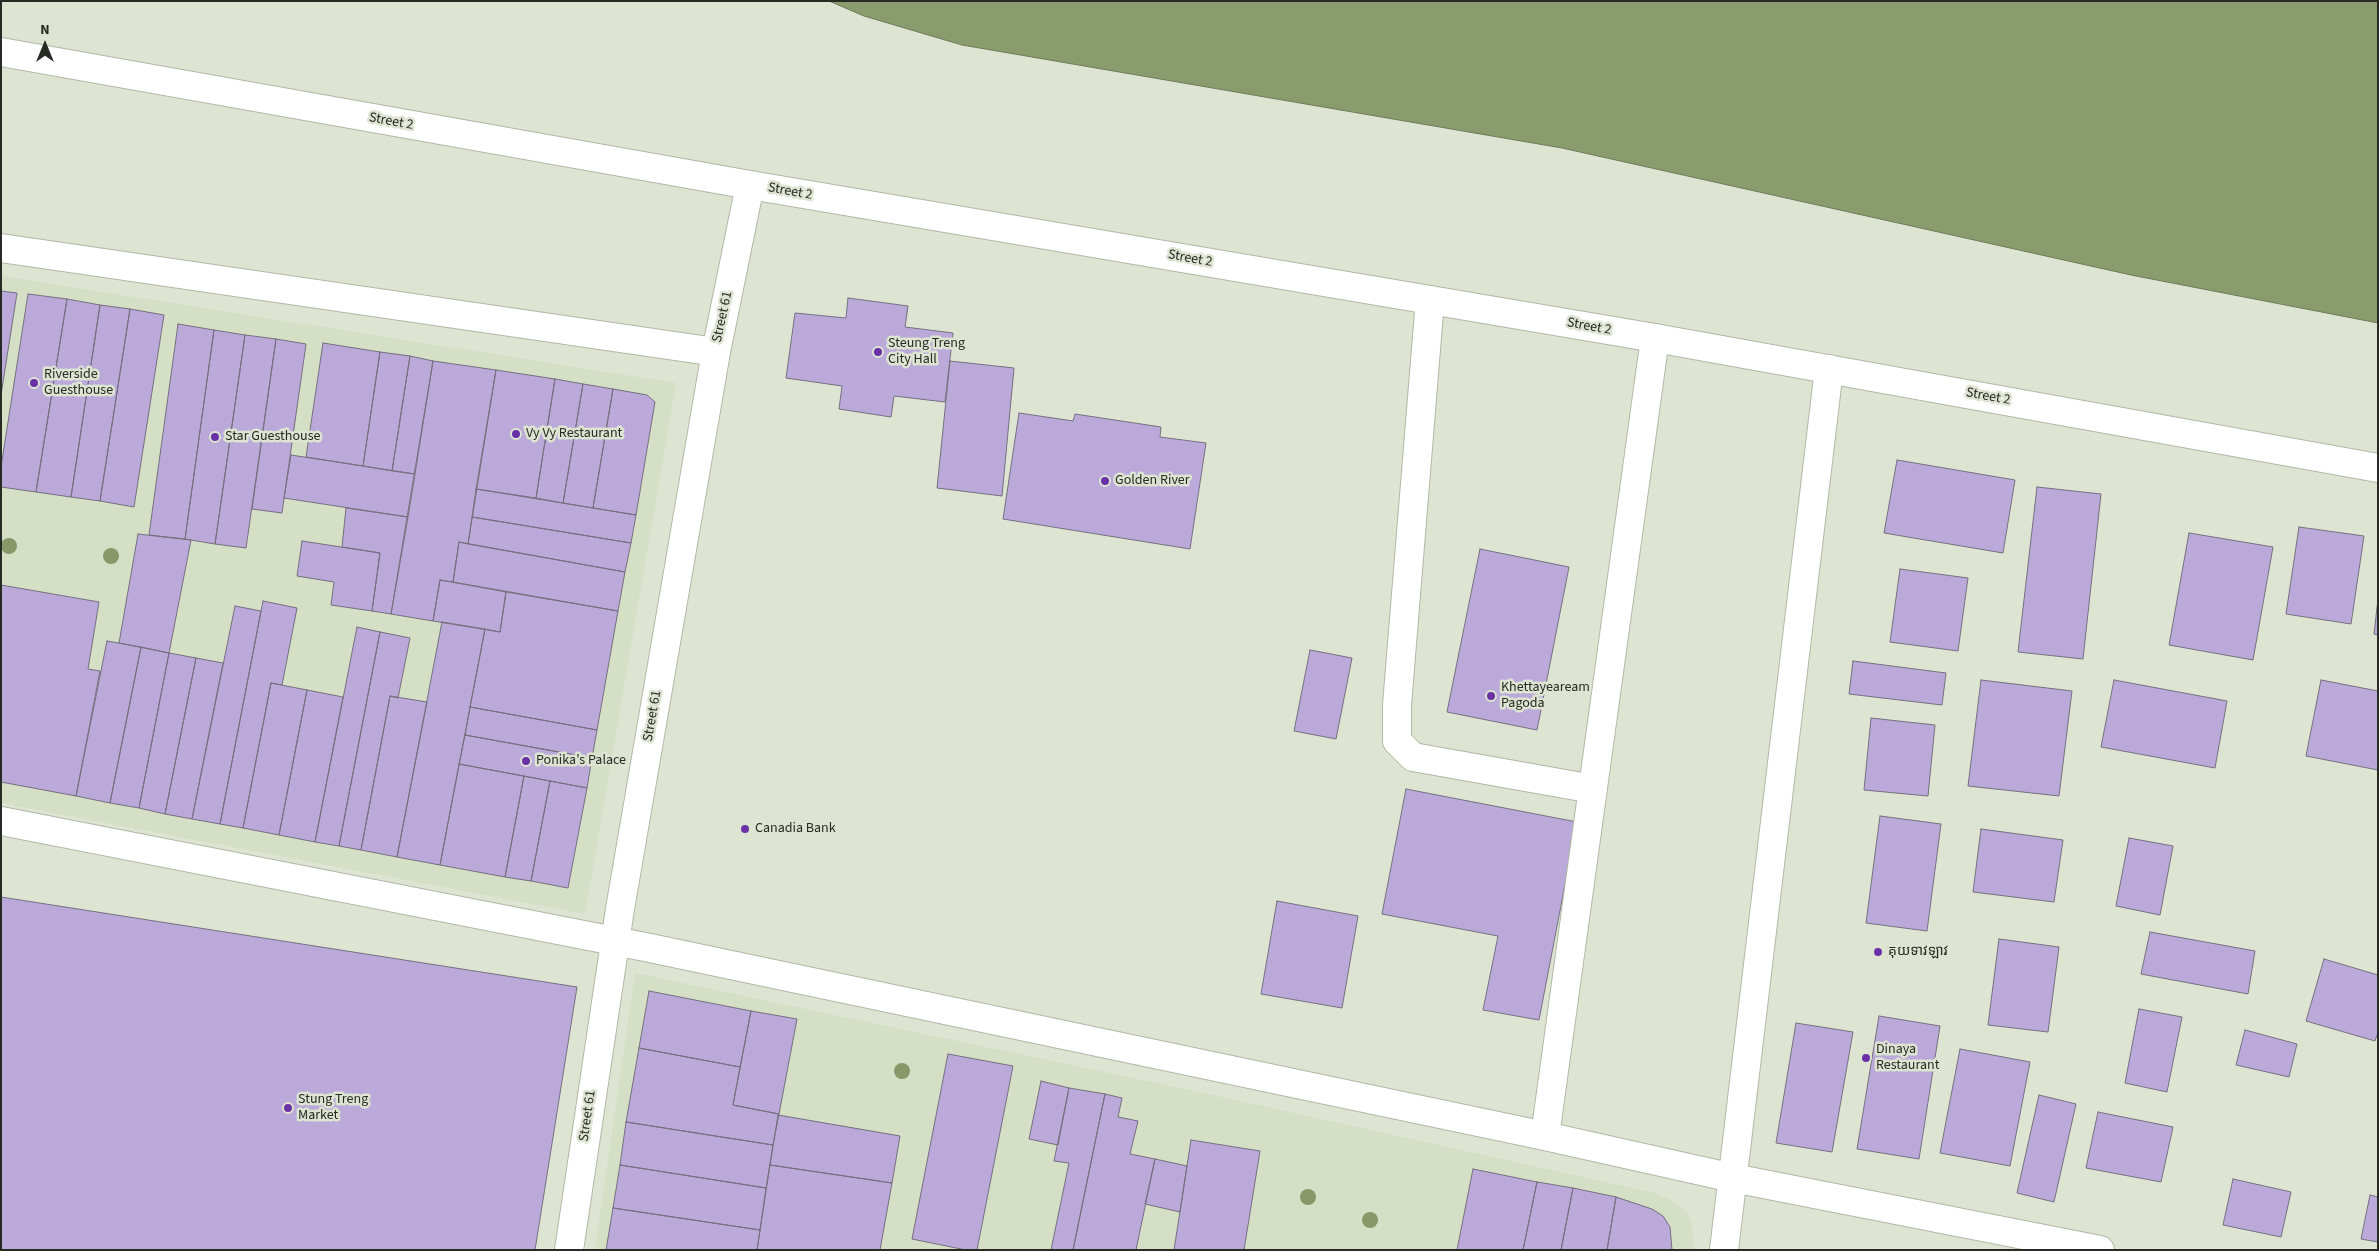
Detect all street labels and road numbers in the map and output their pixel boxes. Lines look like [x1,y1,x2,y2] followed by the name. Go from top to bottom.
[367,110,415,134] street label: Street 2
[766,180,814,204] street label: Street 2
[1166,247,1214,271] street label: Street 2
[709,290,737,344] street label: Street 61
[1565,315,1613,339] street label: Street 2
[1964,385,2012,409] street label: Street 2
[640,689,666,743] street label: Street 61
[576,1089,600,1143] street label: Street 61

